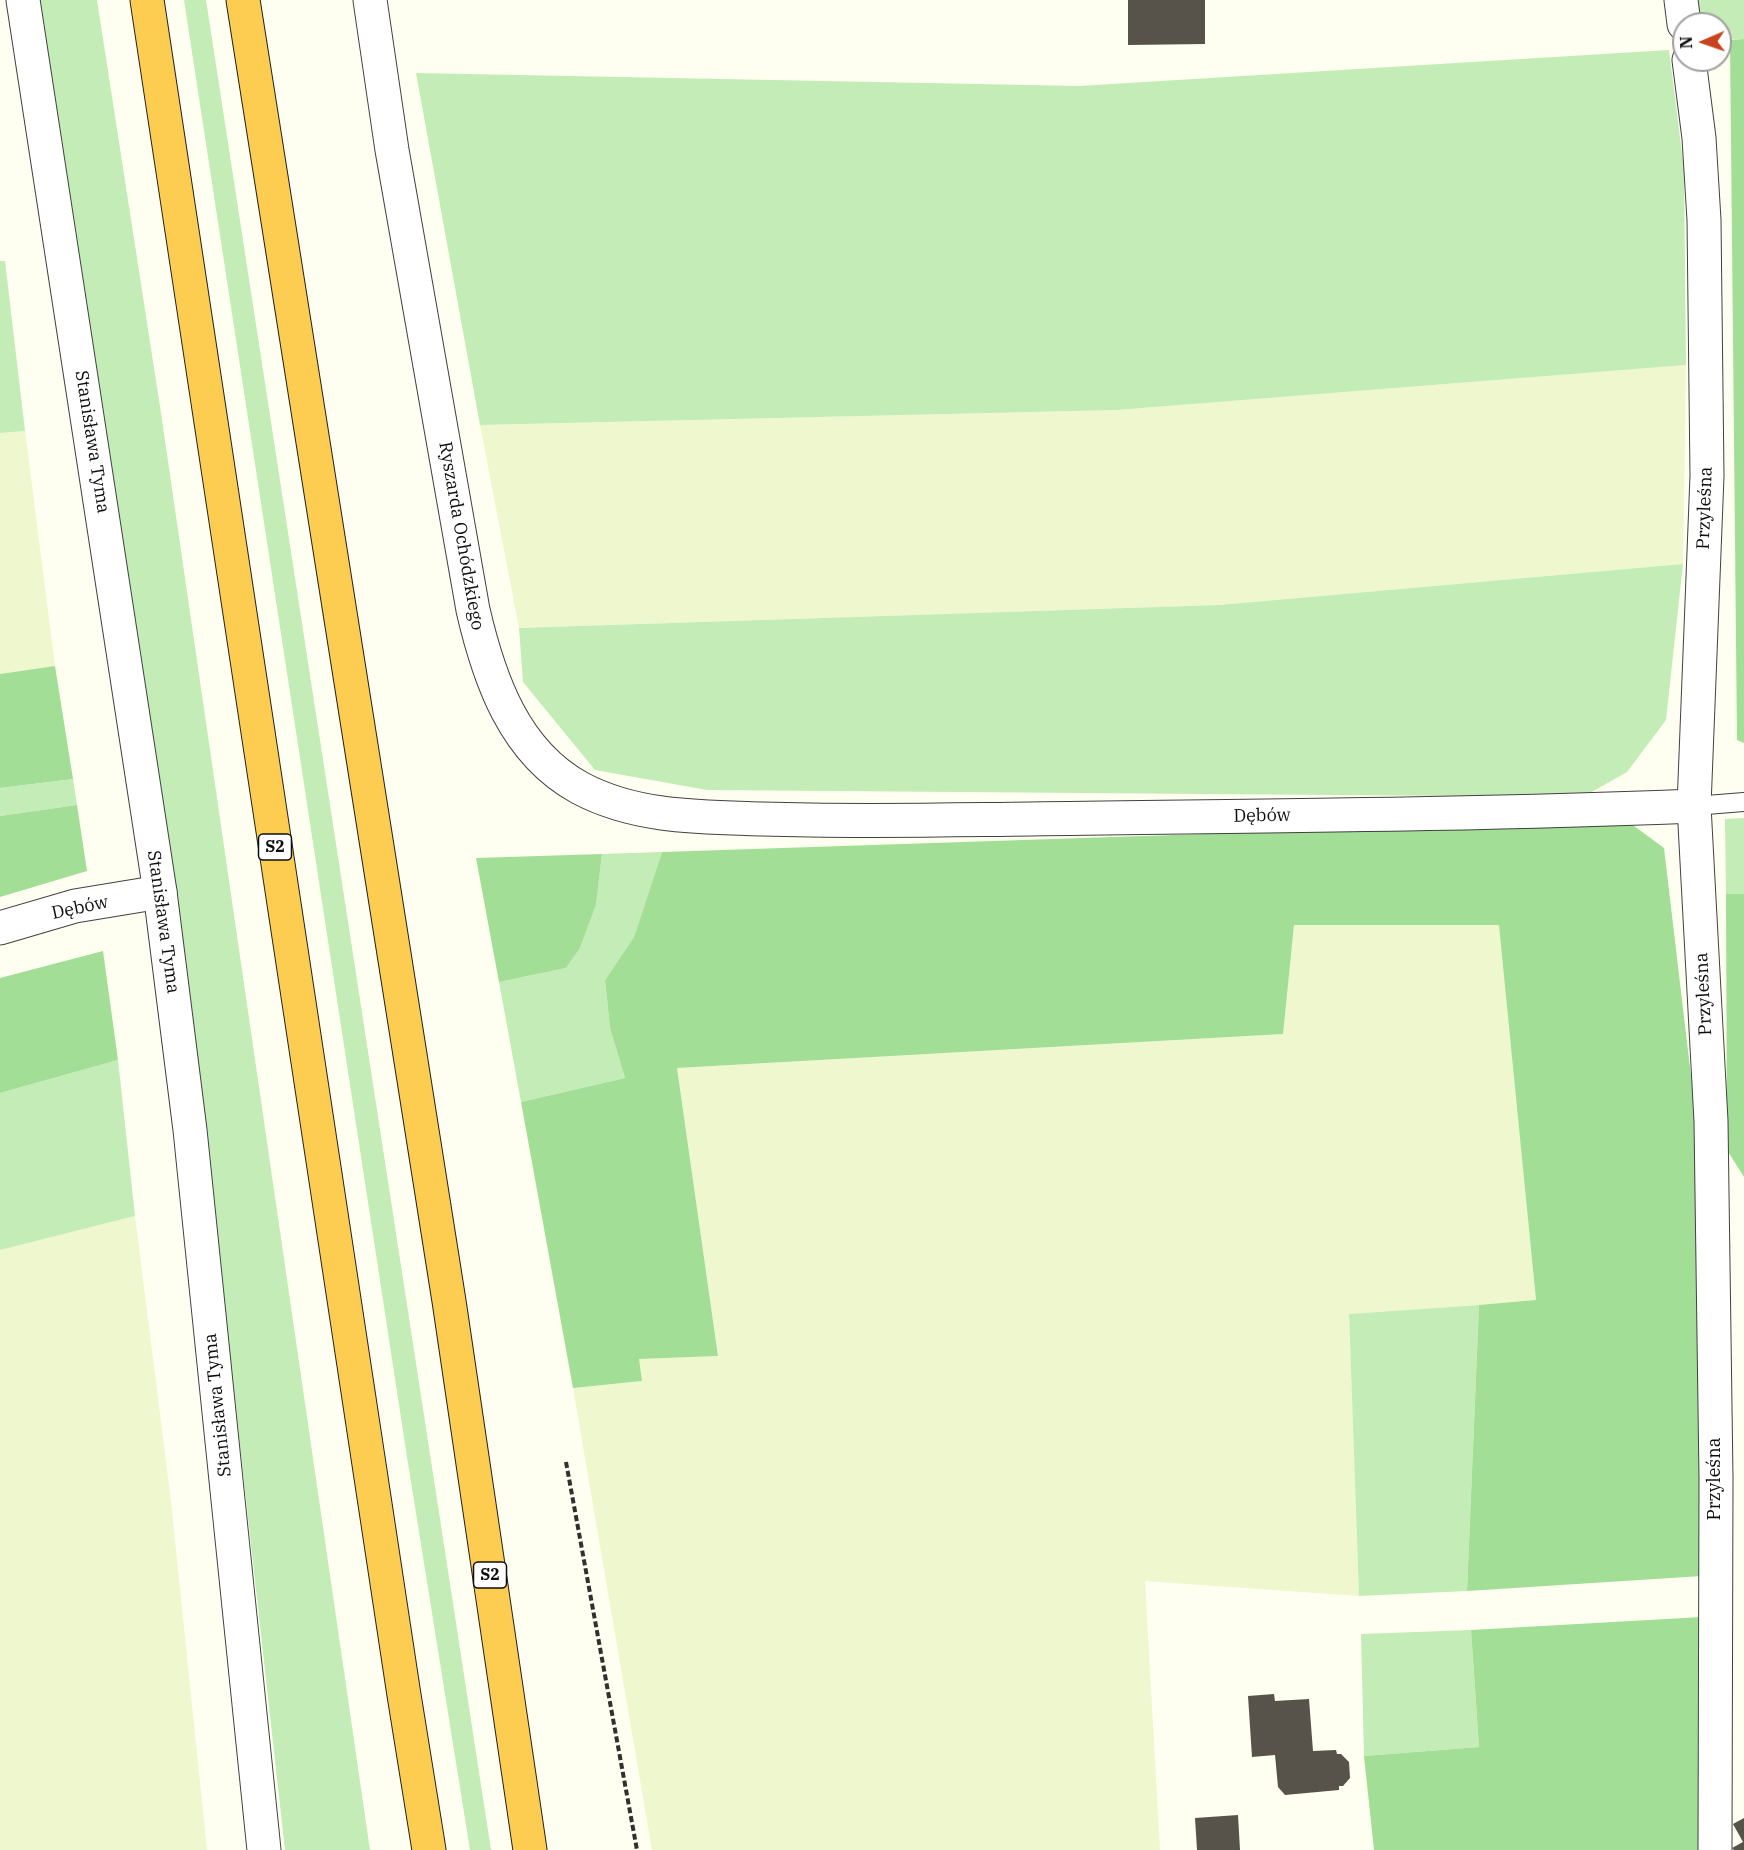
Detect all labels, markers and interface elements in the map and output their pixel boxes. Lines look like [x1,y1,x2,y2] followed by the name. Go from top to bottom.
[1672,12,1732,72] north arrow
[1676,36,1696,49] text: N
[70,369,114,515] street label: Stanisława Tyma
[434,440,488,632] street label: Ryszarda Ochódzkiego
[1693,466,1717,550] street label: Przyleśna
[1233,805,1291,827] street label: Dębów
[258,834,292,860] road number: S2
[142,849,184,995] street label: Stanisława Tyma
[50,891,110,925] street label: Dębów
[1691,952,1717,1036] street label: Przyleśna
[200,1332,236,1478] street label: Stanisława Tyma
[1704,1438,1726,1520] street label: Przyleśna
[474,1562,506,1588] road number: S2

